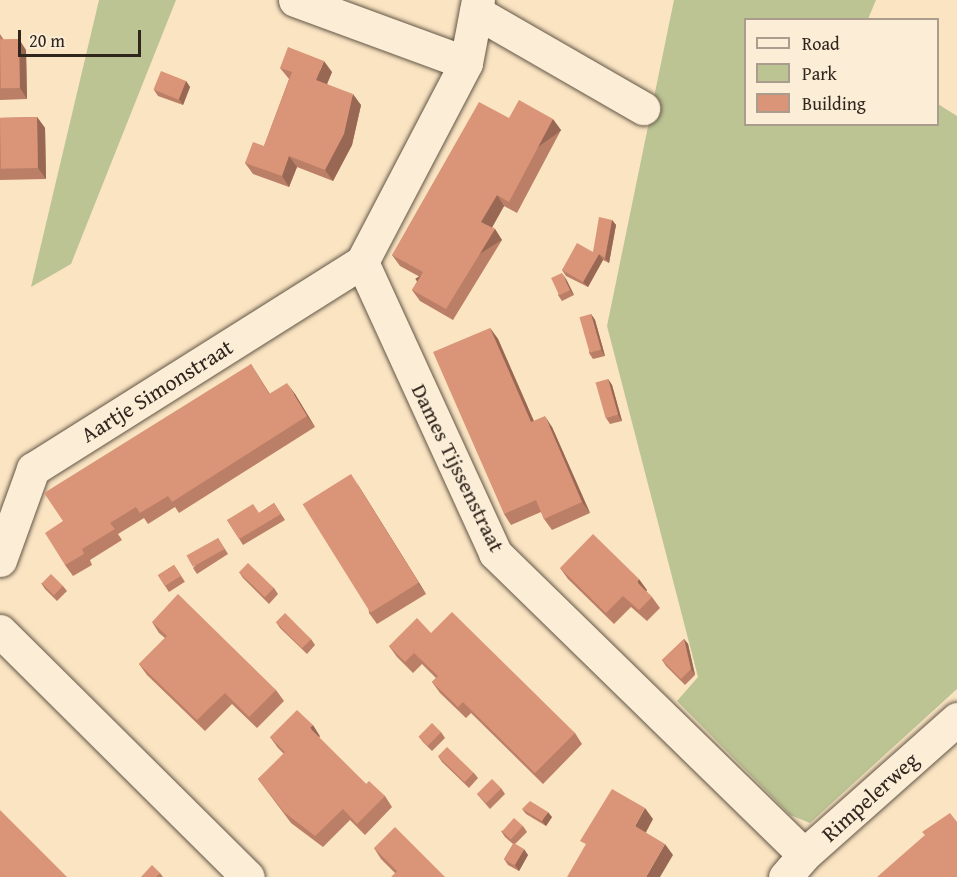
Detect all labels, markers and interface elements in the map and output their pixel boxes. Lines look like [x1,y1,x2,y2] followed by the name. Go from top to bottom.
[21,18,144,56] scale bar
[744,18,939,126] legend
[29,27,65,54] text: 20 m
[802,30,840,57] text: Road
[802,60,837,87] text: Park
[802,90,866,117] text: Building
[76,334,238,448] street label: Aartje Simonstraat
[406,379,510,557] street label: Dames Tijssenstraat
[816,747,924,847] street label: Rimpelerweg

